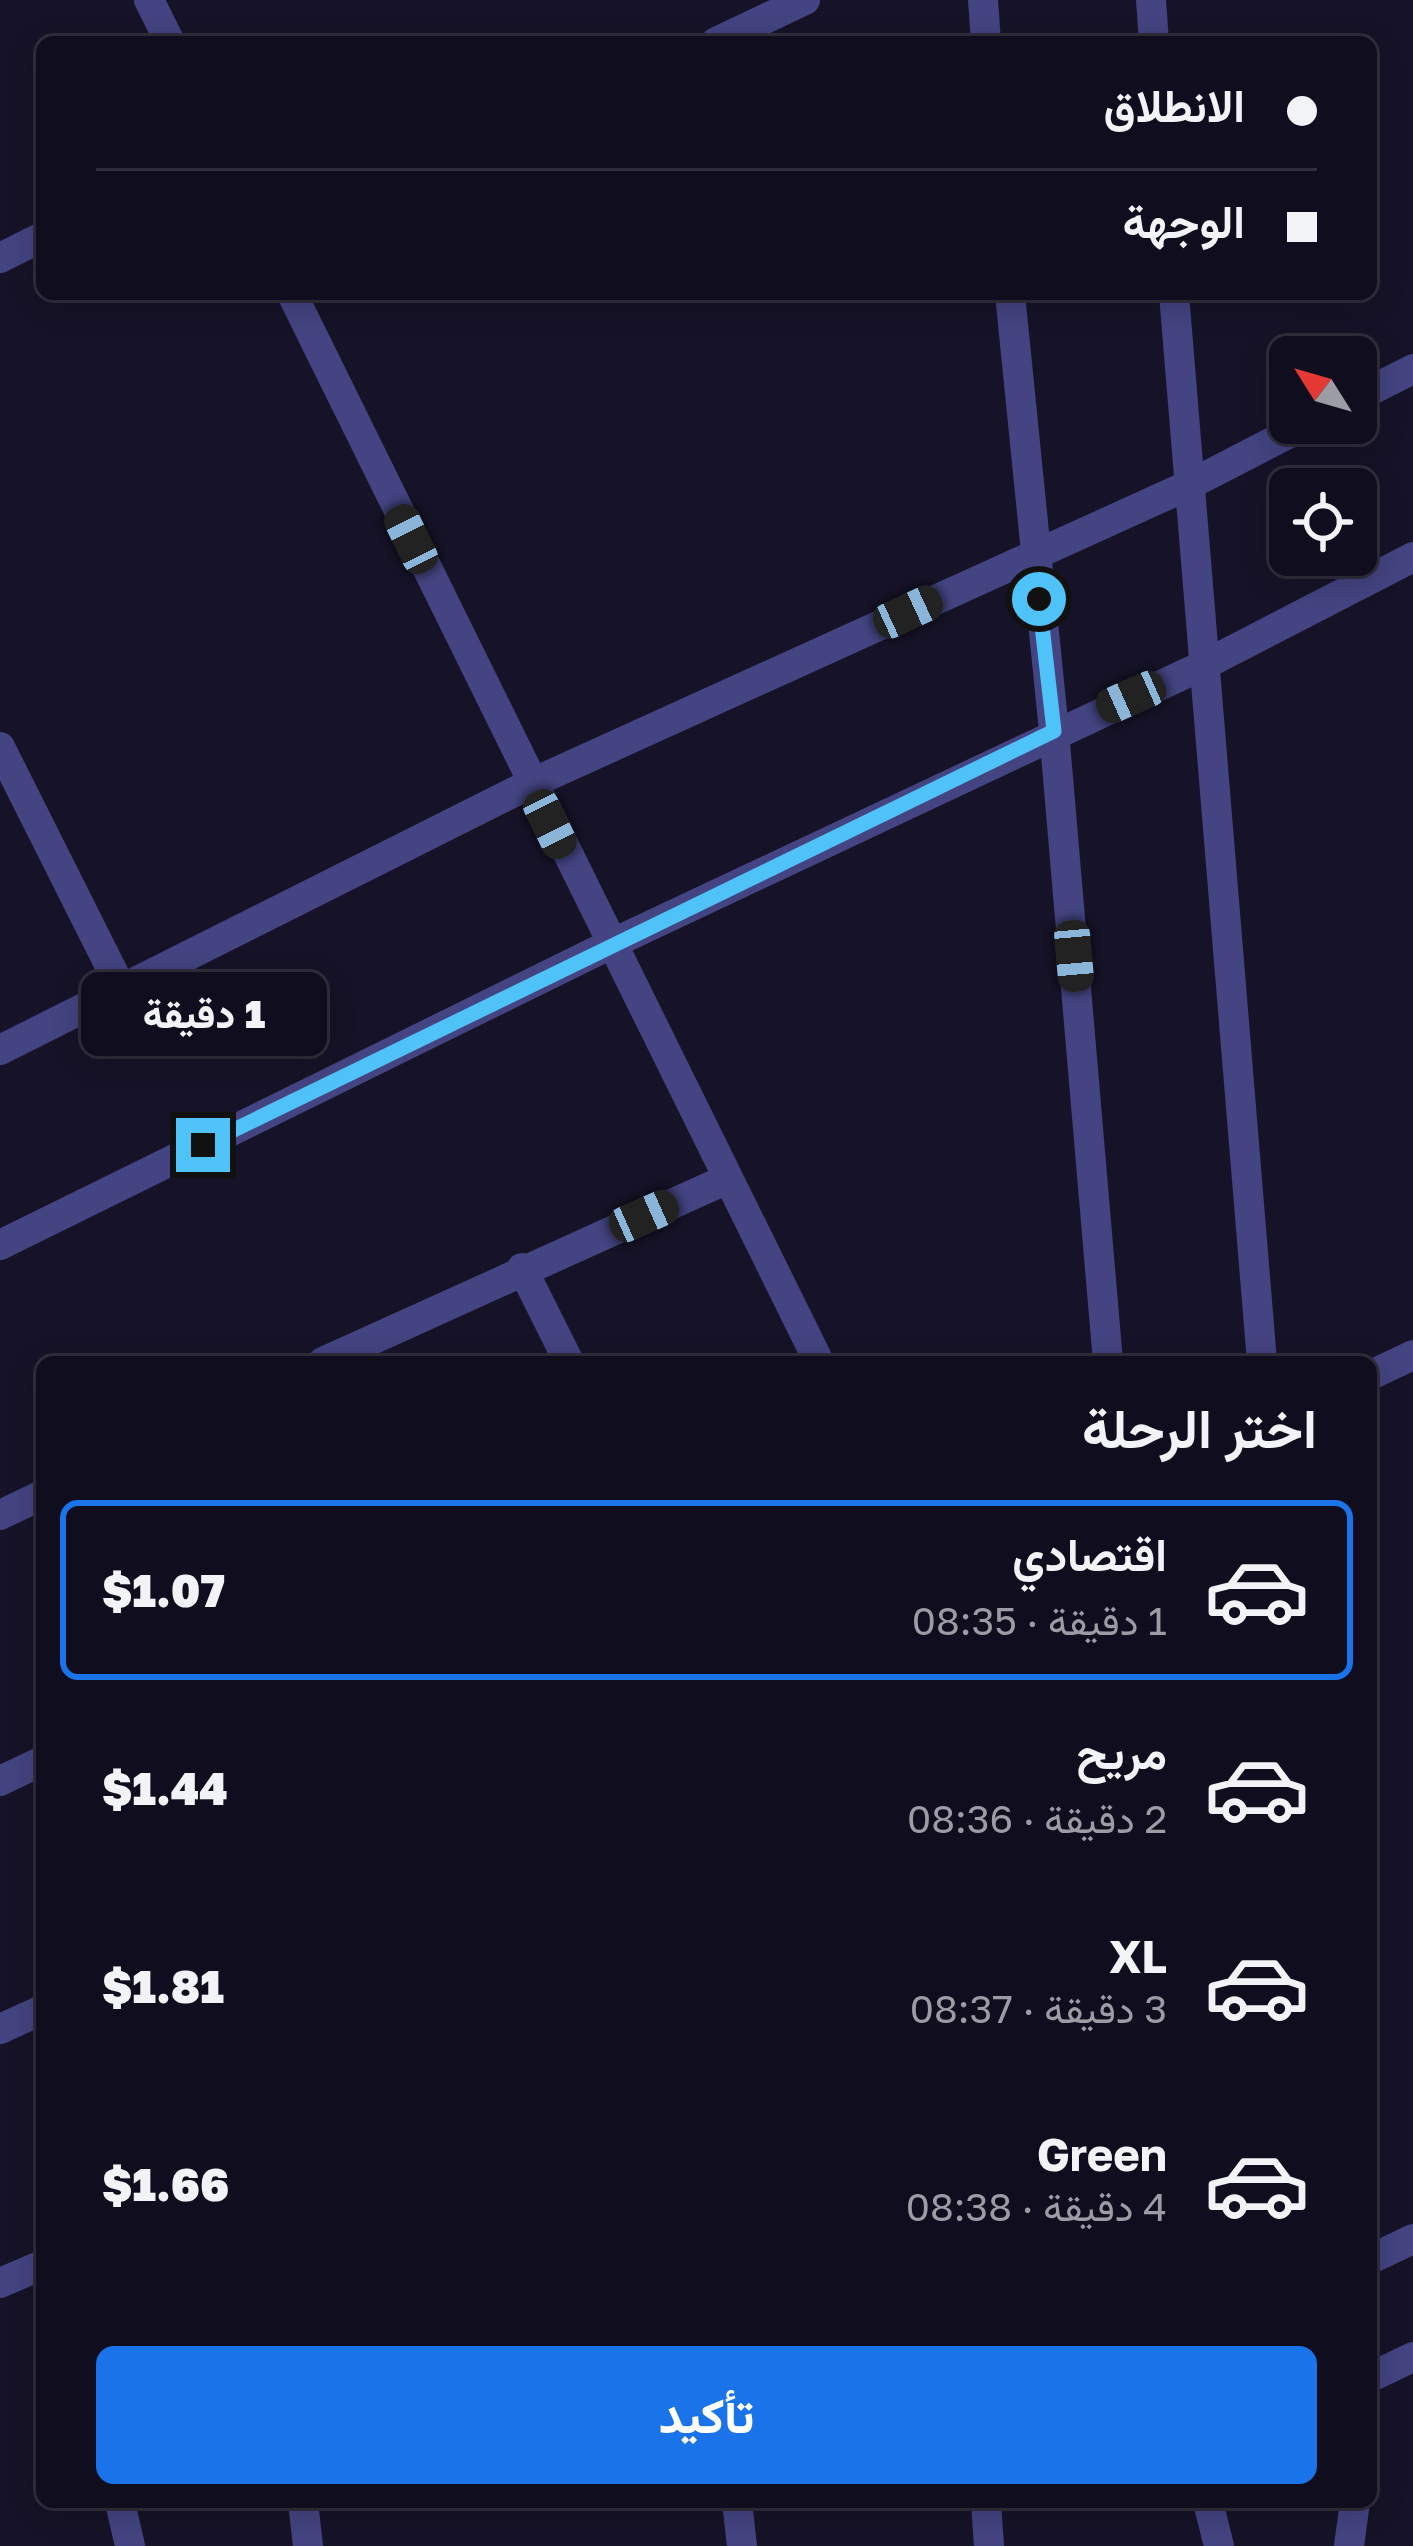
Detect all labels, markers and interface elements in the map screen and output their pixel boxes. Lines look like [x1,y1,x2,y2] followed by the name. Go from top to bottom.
[1104,78,1245,132] text: الانطلاق
[1123,194,1245,248] text: الوجهة
[1269,336,1377,444] north arrow
[1269,336,1377,576] map controls
[1269,468,1377,576] button: locate
[379,499,443,579] car
[1012,572,1066,626] route start
[868,580,948,644] car
[1091,666,1171,728] car
[518,784,582,864] car
[1053,919,1095,993] car
[80,971,326,1055] callout: 1 دقيقة
[143,990,265,1037] text: 1 دقيقة
[176,1118,230,1172] route end
[604,1185,684,1247] car
[1082,1395,1317,1460] text: اختر الرحلة
[1012,1527,1167,1581] text: اقتصادي
[1203,1536,1311,1644] icon: car
[102,1563,225,1617] text: $1.07
[912,1597,1167,1644] text: 1 دقيقة · 08:35
[1076,1725,1167,1779] text: مريح
[1203,1734,1311,1842] icon: car
[102,1761,228,1815] text: $1.44
[907,1795,1167,1842] text: 2 دقيقة · 08:36
[1109,1929,1167,1983] text: XL
[1203,1932,1311,2040] icon: car
[102,1959,224,2013] text: $1.81
[910,1985,1167,2032] text: 3 دقيقة · 08:37
[1037,2127,1167,2181] text: Green
[1203,2130,1311,2238] icon: car
[102,2157,229,2211] text: $1.66
[906,2183,1167,2230] text: 4 دقيقة · 08:38
[96,2346,1317,2484] button: تأكيد

